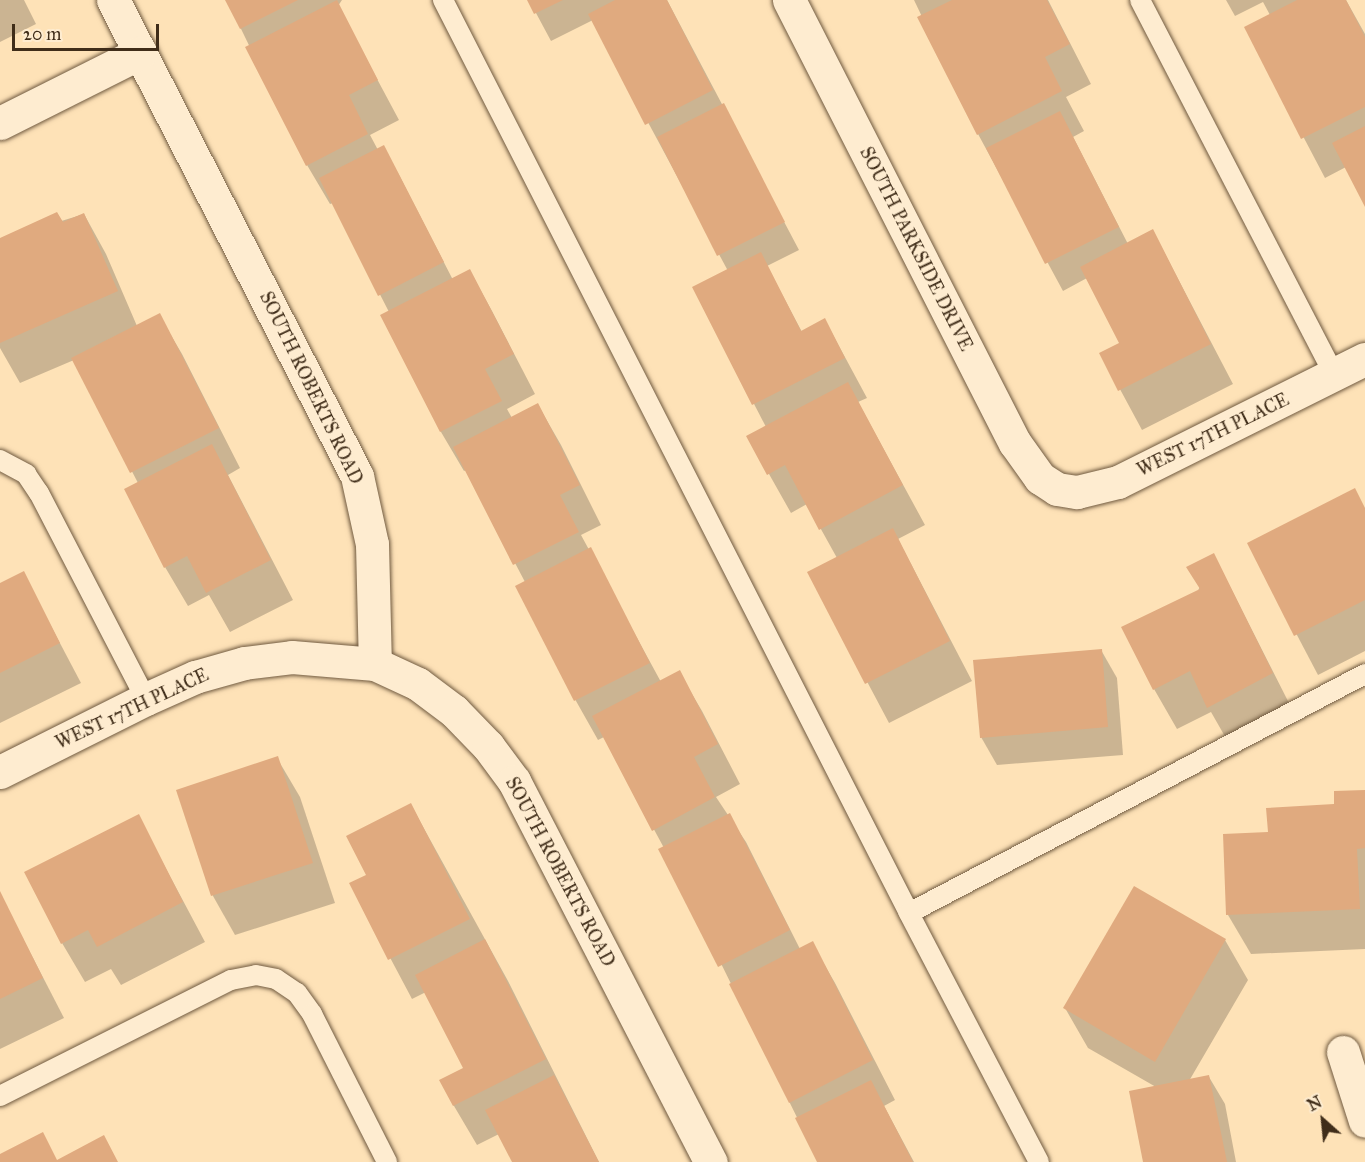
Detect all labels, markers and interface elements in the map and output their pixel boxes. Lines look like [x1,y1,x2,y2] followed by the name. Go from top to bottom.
[15,12,162,50] scale bar
[23,23,61,45] text: 20 m
[855,143,977,355] street label: SOUTH PARKSIDE DRIVE
[255,288,367,488] street label: SOUTH ROBERTS ROAD
[1134,389,1292,481] street label: WEST 17TH PLACE
[52,664,212,754] street label: WEST 17TH PLACE
[501,774,619,970] street label: SOUTH ROBERTS ROAD
[1293,1090,1353,1150] north arrow
[1304,1092,1325,1115] text: N

